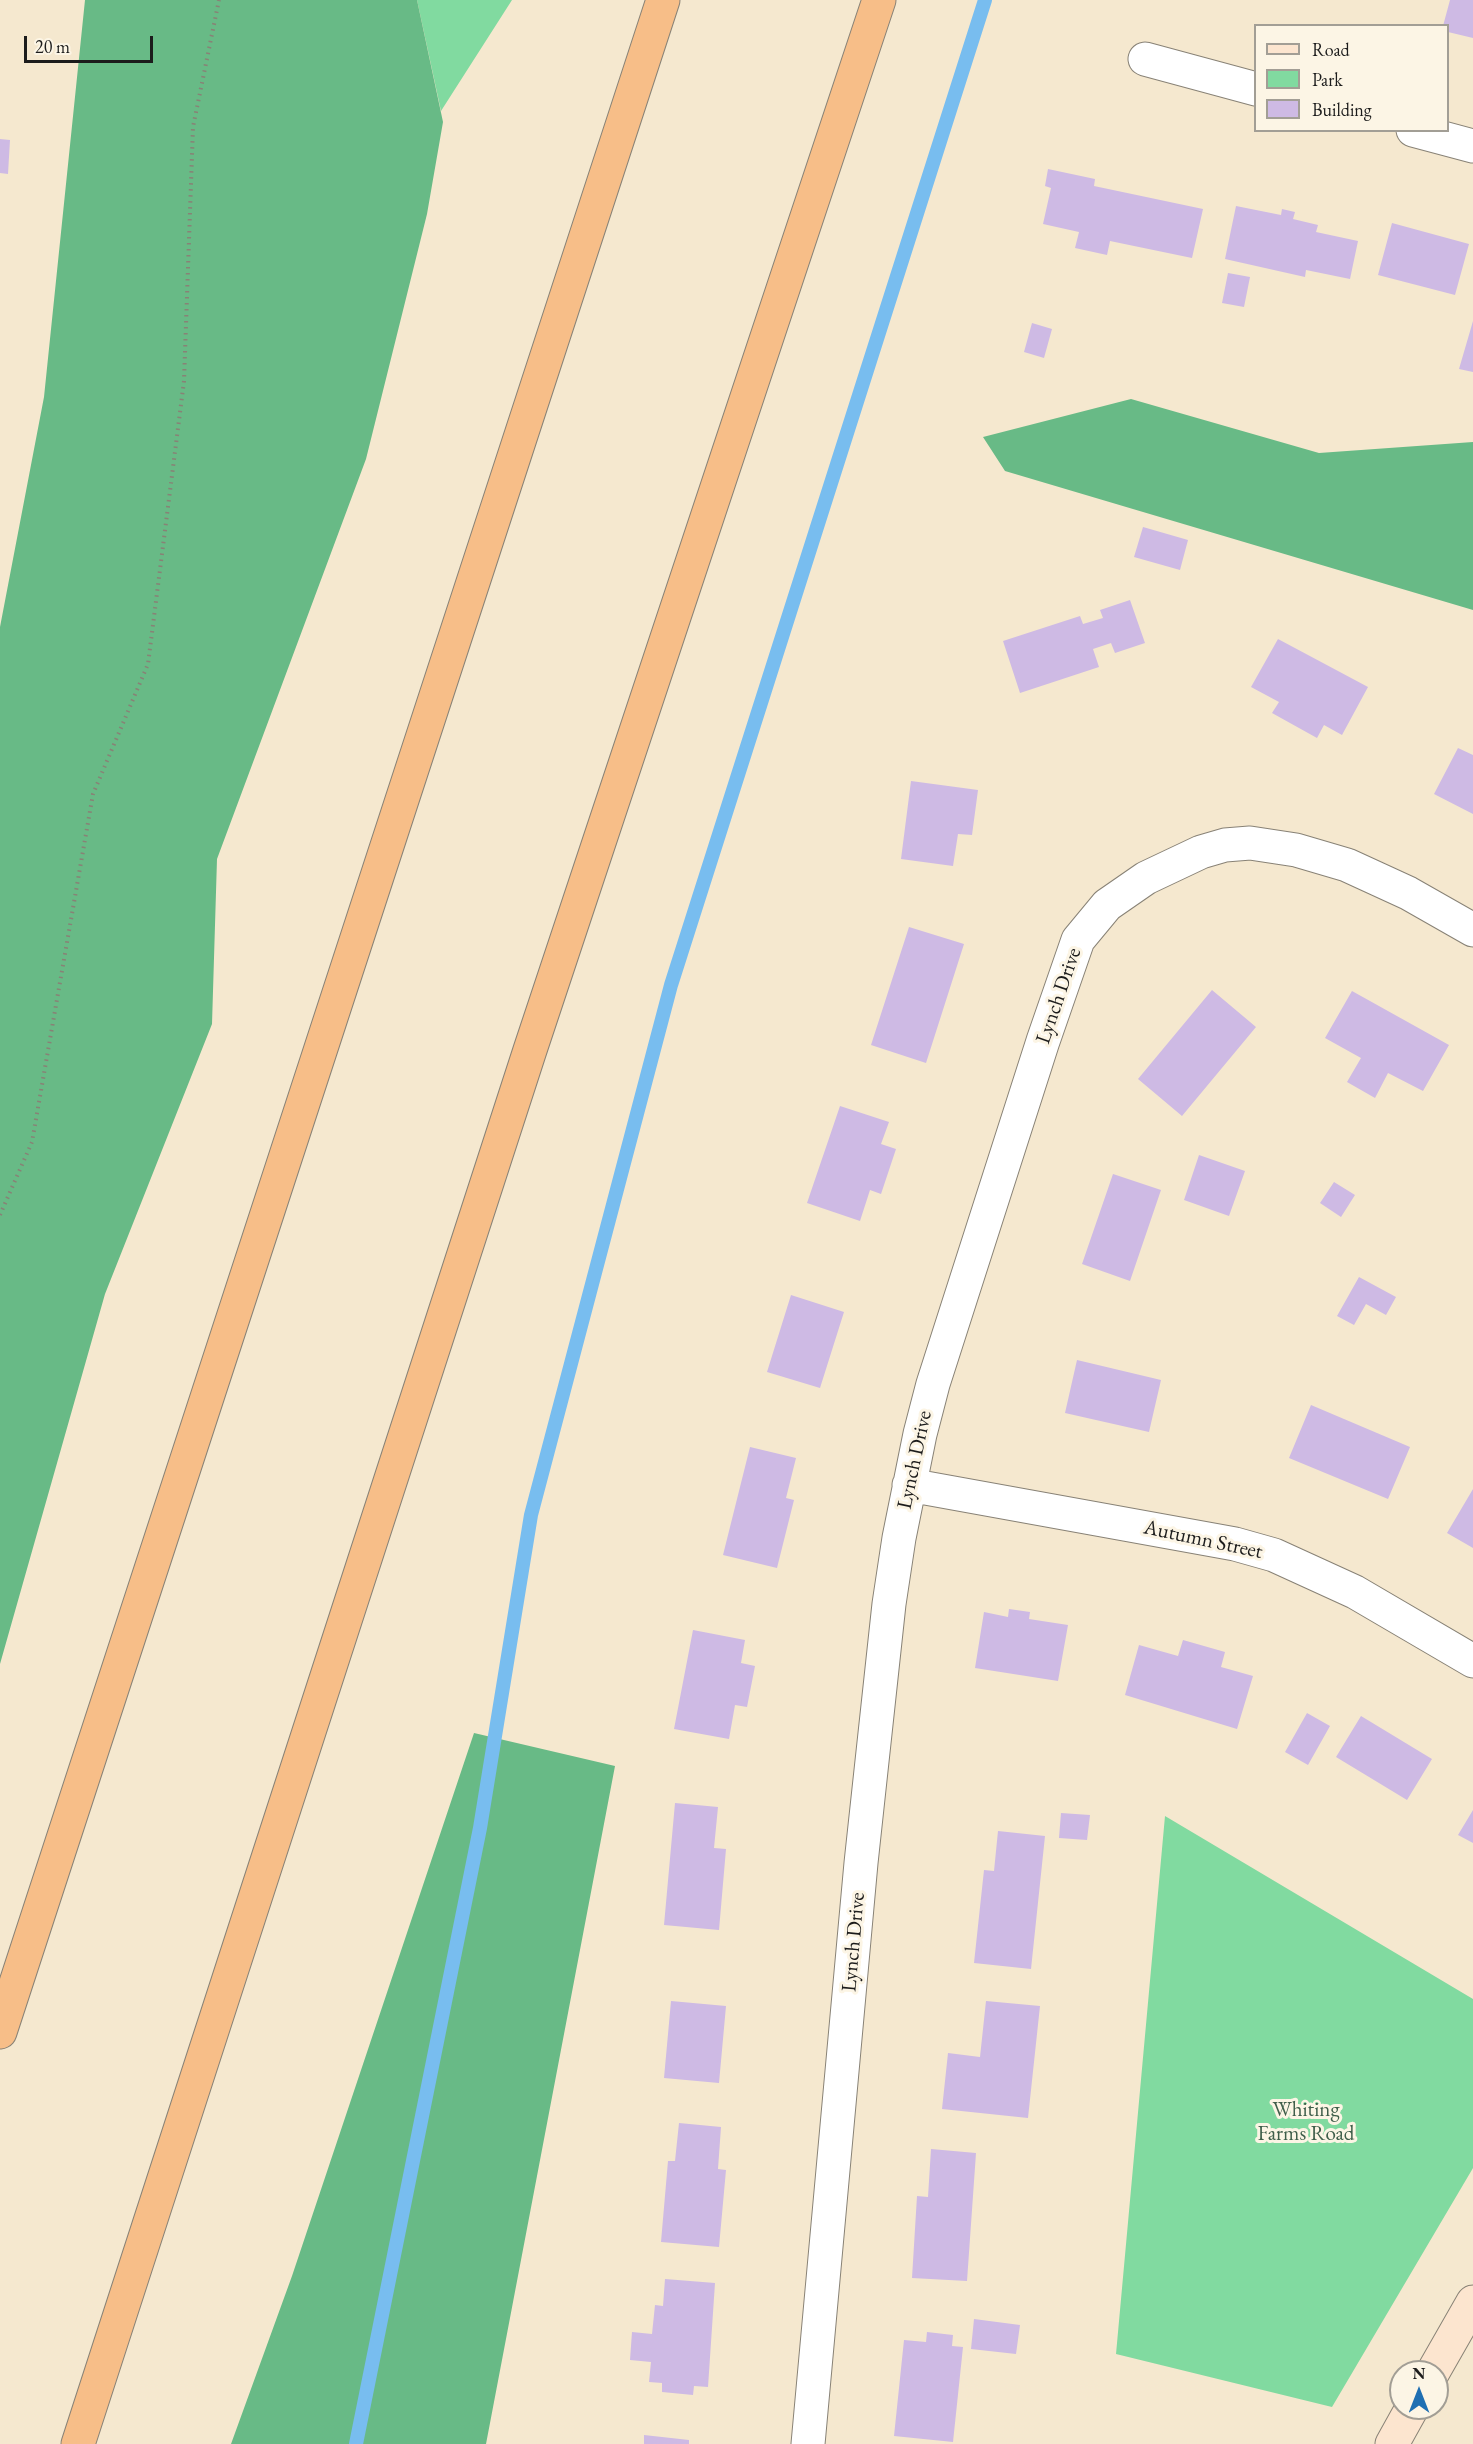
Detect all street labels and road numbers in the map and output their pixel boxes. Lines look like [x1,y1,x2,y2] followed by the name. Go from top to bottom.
[1031,945,1087,1047] street label: Lynch Drive
[892,1409,938,1511] street label: Lynch Drive
[1141,1515,1265,1565] street label: Autumn Street
[837,1891,871,1993] street label: Lynch Drive

